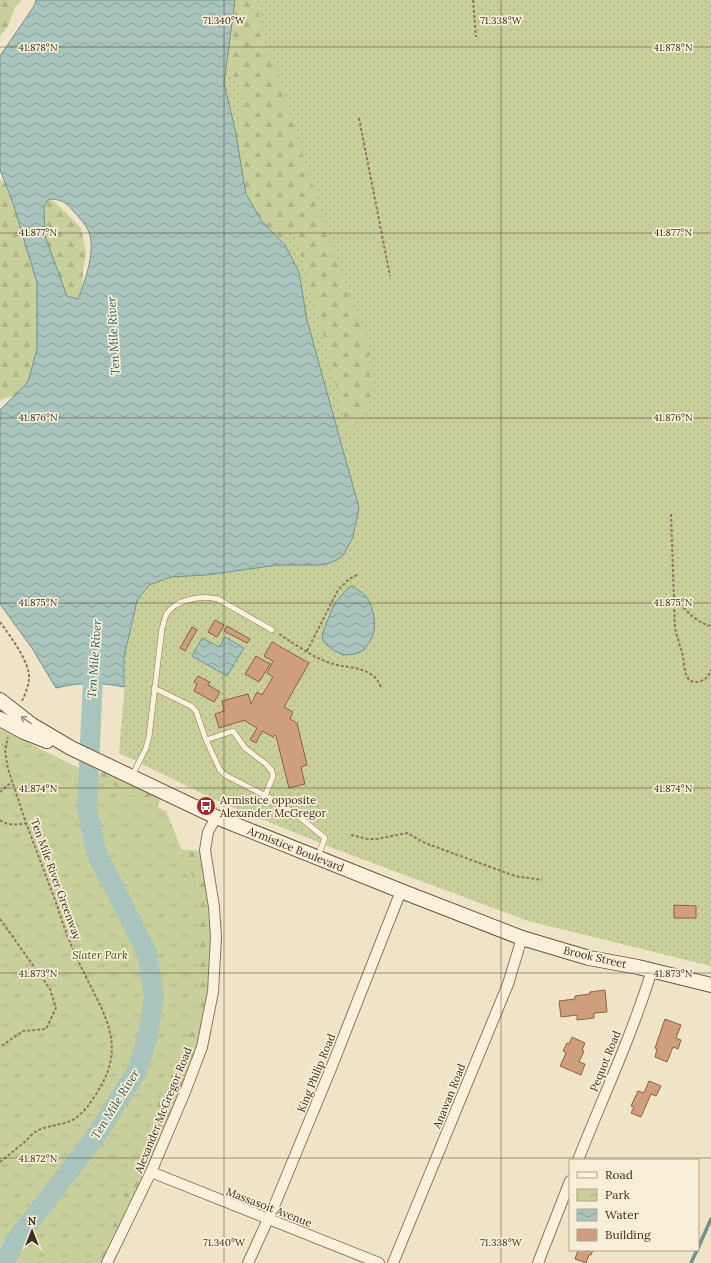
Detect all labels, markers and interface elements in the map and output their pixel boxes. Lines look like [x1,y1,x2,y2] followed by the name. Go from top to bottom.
[203,14,246,27] text: 71.340°W
[480,14,523,27] text: 71.338°W
[18,41,58,54] text: 41.878°N
[653,41,693,54] text: 41.878°N
[19,226,57,239] text: 41.877°N
[654,226,692,239] text: 41.877°N
[103,295,123,376] water label: Ten Mile River
[18,411,58,424] text: 41.876°N
[653,411,693,424] text: 41.876°N
[19,596,58,609] text: 41.875°N
[654,596,693,609] text: 41.875°N
[84,618,104,699] water label: Ten Mile River
[21,716,32,724] one-way arrow
[19,782,58,795] text: 41.874°N
[654,782,693,795] text: 41.874°N
[219,793,326,820] place label: Armistice opposite Alexander McGregor
[195,795,217,817] bus stop icon: Armistice opposite Alexander McGregor
[28,817,84,942] street label: Ten Mile River Greenway
[245,823,347,875] street label: Armistice Boulevard
[562,943,629,971] street label: Brook Street
[72,948,128,962] park label: Slater Park
[19,967,58,980] text: 41.873°N
[654,967,693,980] text: 41.873°N
[586,1028,624,1094] street label: Pequot Road
[294,1031,338,1114] street label: King Philip Road
[131,1045,195,1176] street label: Alexander McGregor Road
[429,1061,468,1131] street label: Anawan Road
[88,1066,143,1142] water label: Ten Mile River
[19,1152,58,1165] text: 41.872°N
[569,1159,699,1251] legend
[605,1167,633,1182] text: Road
[224,1184,314,1230] street label: Massasoit Avenue
[605,1187,631,1202] text: Park
[605,1207,640,1222] text: Water
[12,1211,52,1251] north arrow
[28,1214,37,1228] text: N
[605,1227,651,1242] text: Building
[203,1236,246,1249] text: 71.340°W
[480,1236,523,1249] text: 71.338°W

